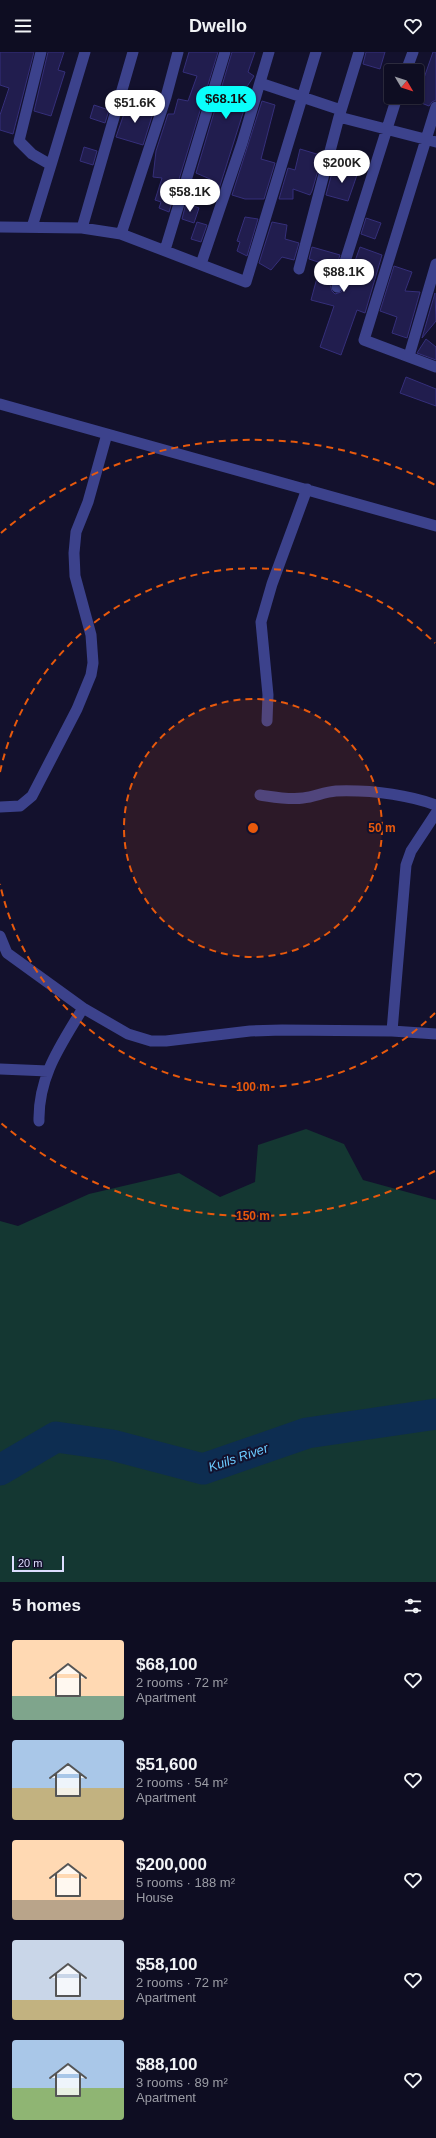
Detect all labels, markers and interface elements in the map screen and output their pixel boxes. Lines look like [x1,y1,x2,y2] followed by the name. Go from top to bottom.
[12,15,34,37] icon: menu
[402,15,424,37] icon: heart
[189,16,247,36] text: Dwello
[384,64,424,104] north arrow
[384,64,424,104] map controls
[193,86,259,120] pin: $68.1K
[102,90,168,124] pin: $51.6K
[205,91,247,106] text: $68.1K
[114,95,156,110] text: $51.6K
[314,150,370,184] pin: $200K
[323,155,361,170] text: $200K
[157,179,223,213] pin: $58.1K
[169,184,211,199] text: $58.1K
[311,259,377,293] pin: $88.1K
[323,264,365,279] text: $88.1K
[246,821,260,835] centre of rings
[368,821,396,835] text: 50 m
[236,1080,270,1094] text: 100 m
[236,1209,270,1223] text: 150 m
[206,1440,271,1475] water label: Kuils River
[12,1554,64,1573] scale bar
[18,1557,42,1569] text: 20 m
[402,1595,424,1617] icon: filters
[12,1596,81,1615] text: 5 homes
[136,1655,197,1674] text: $68,100
[44,1656,92,1704] icon: home
[402,1669,424,1691] icon: heart
[136,1675,228,1690] text: 2 rooms · 72 m²
[136,1690,196,1705] text: Apartment
[136,1755,197,1774] text: $51,600
[44,1756,92,1804] icon: home
[402,1769,424,1791] icon: heart
[136,1775,228,1790] text: 2 rooms · 54 m²
[136,1790,196,1805] text: Apartment
[136,1855,207,1874] text: $200,000
[44,1856,92,1904] icon: home
[402,1869,424,1891] icon: heart
[136,1875,235,1890] text: 5 rooms · 188 m²
[136,1890,174,1905] text: House
[136,1955,197,1974] text: $58,100
[44,1956,92,2004] icon: home
[402,1969,424,1991] icon: heart
[136,1975,228,1990] text: 2 rooms · 72 m²
[136,1990,196,2005] text: Apartment
[136,2055,197,2074] text: $88,100
[44,2056,92,2104] icon: home
[402,2069,424,2091] icon: heart
[136,2075,228,2090] text: 3 rooms · 89 m²
[136,2090,196,2105] text: Apartment

